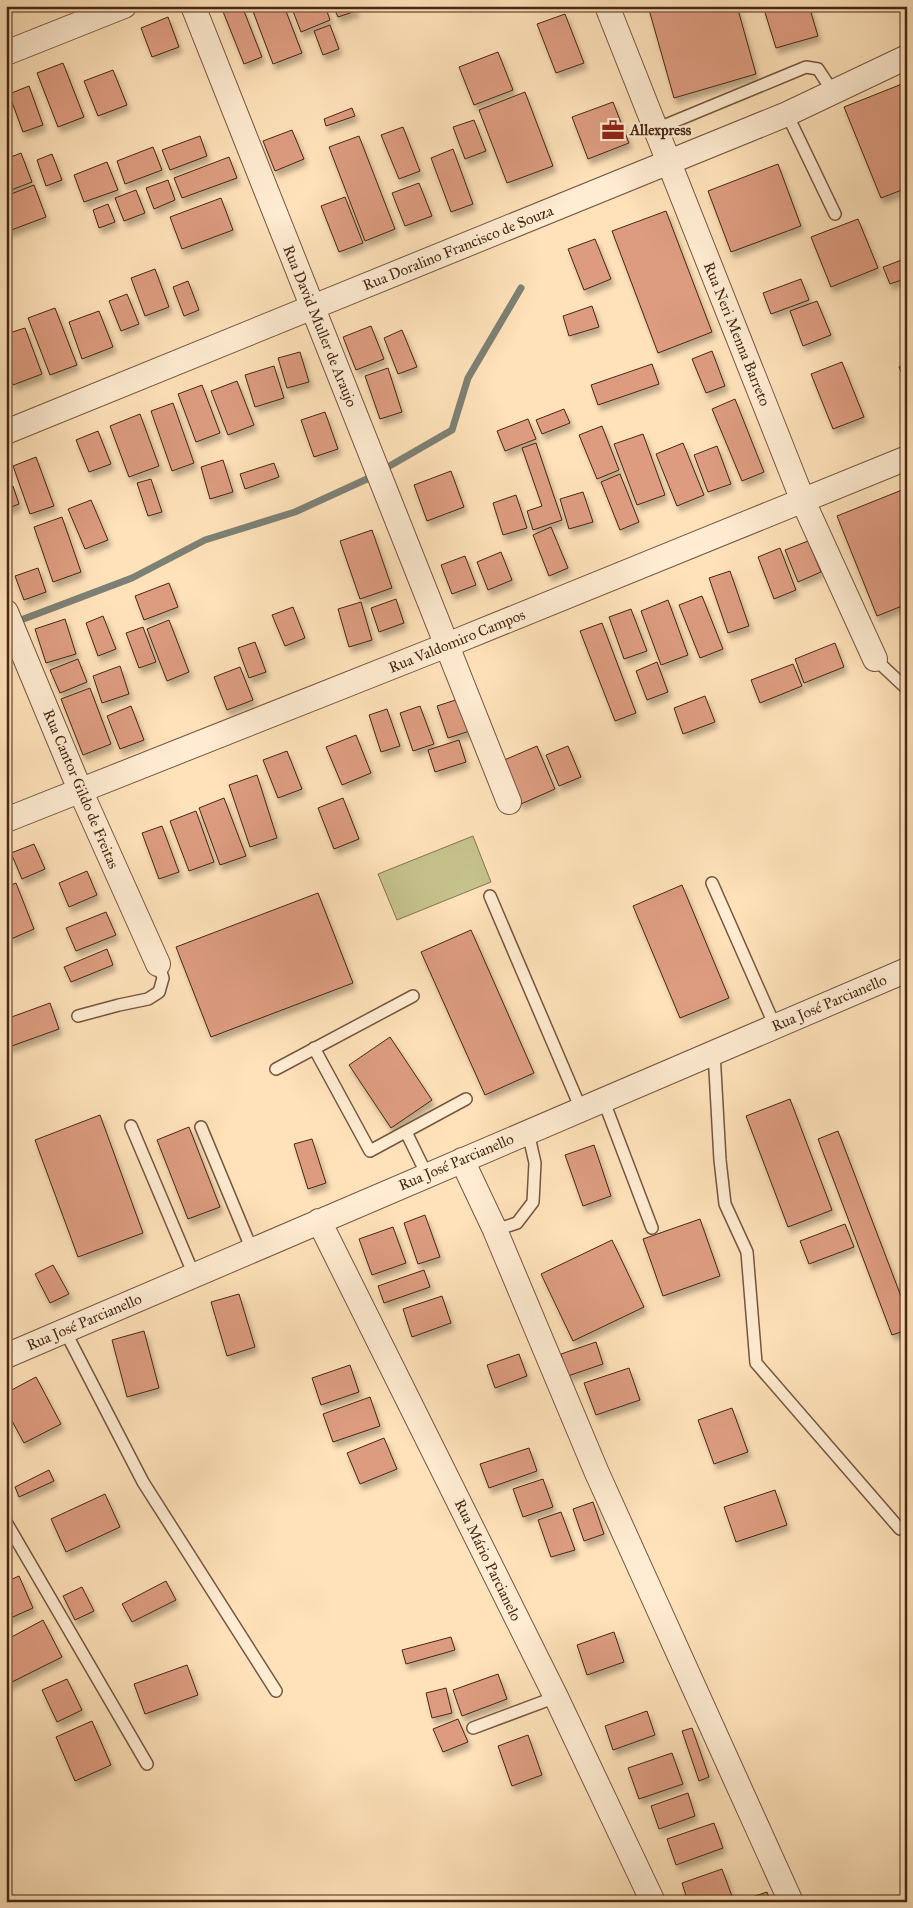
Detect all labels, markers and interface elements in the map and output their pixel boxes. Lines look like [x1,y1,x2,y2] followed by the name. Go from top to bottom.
[600,117,626,143] office icon: Allexpress
[629,121,692,140] place label: Allexpress
[360,201,556,295] street label: Rua Doralino Francisco de Souza
[279,242,361,410] street label: Rua David Muller de Araujo
[700,259,774,409] street label: Rua Neri Menna Barreto
[386,605,528,677] street label: Rua Valdomiro Campos
[39,707,123,871] street label: Rua Cantor Gildo de Freitas
[769,970,890,1036] street label: Rua José Parcianello
[396,1129,517,1195] street label: Rua José Parcianello
[24,1289,145,1355] street label: Rua José Parcianello
[451,1496,525,1624] street label: Rua Mário Parcianelo

